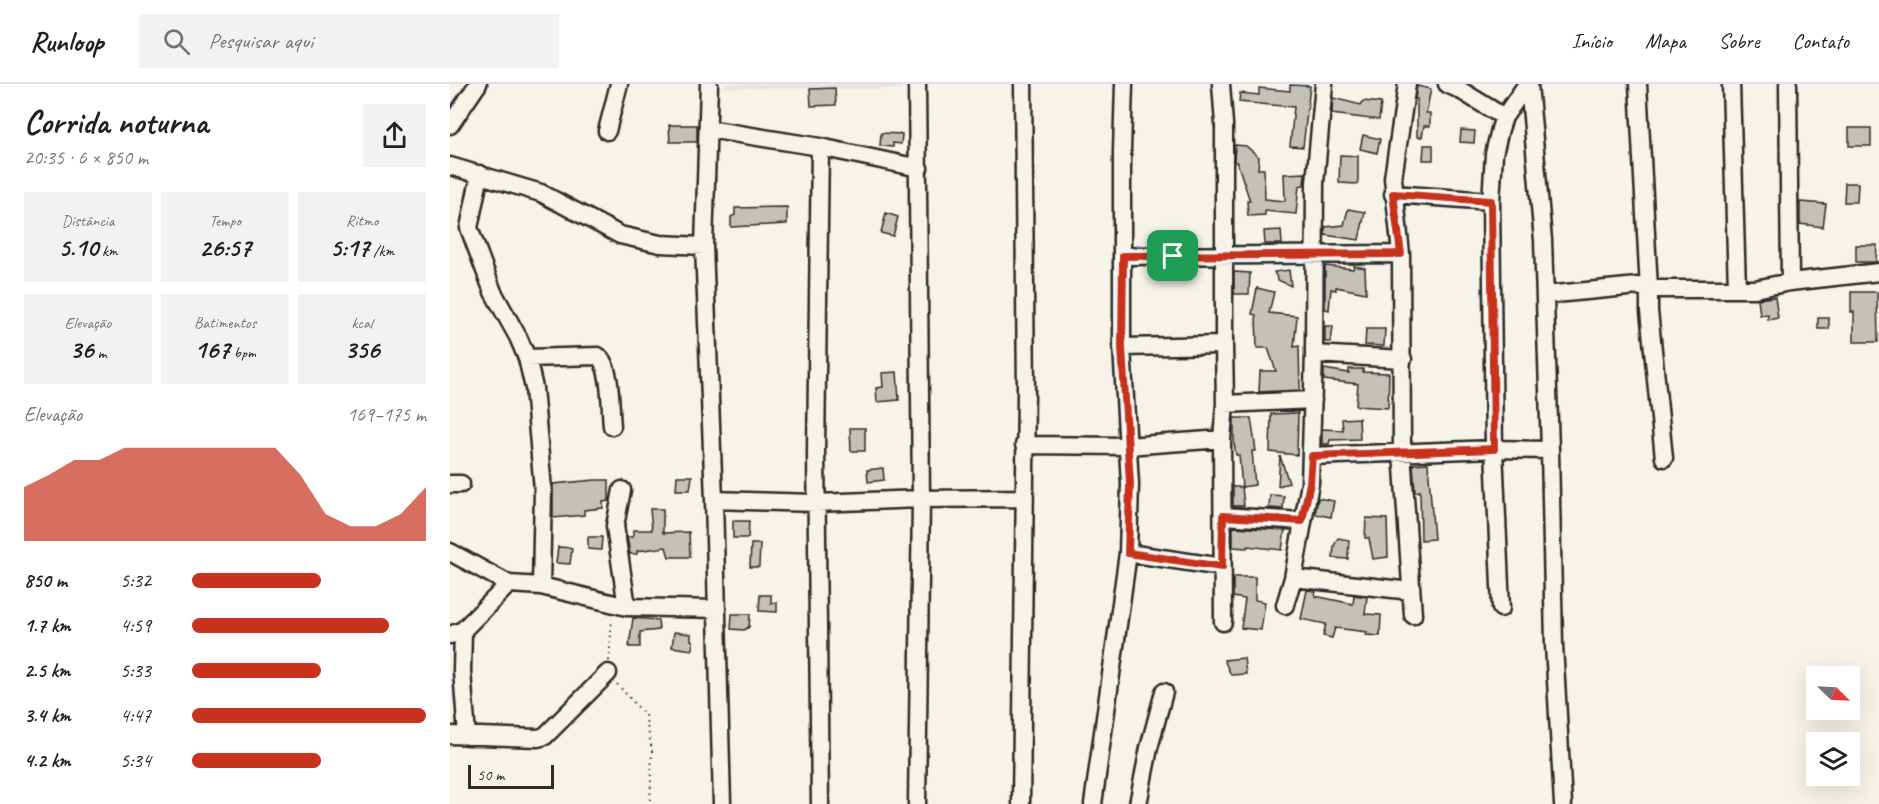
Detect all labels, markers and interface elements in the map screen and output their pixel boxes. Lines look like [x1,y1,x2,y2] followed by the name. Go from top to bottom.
[139,14,559,68] search box
[30,24,103,59] text: Runloop
[160,25,193,58] icon: search
[208,27,313,55] text: Pesquisar aqui
[1572,28,1612,54] text: Início
[1645,28,1686,54] text: Mapa
[1719,28,1759,54] text: Sobre
[1792,28,1849,54] text: Contato
[24,101,208,143] text: Corrida noturna
[363,104,426,167] button: share
[24,145,148,170] text: 20:35 · 6 × 850 m
[62,211,114,231] text: Distância
[209,211,241,231] text: Tempo
[346,211,378,231] text: Ritmo
[1147,230,1198,281] pin
[58,231,98,264] text: 5.10
[199,231,251,264] text: 26:57
[330,231,369,264] text: 5:17
[1156,239,1189,272] icon: arrive
[98,241,118,261] text: km
[369,241,394,261] text: /km
[65,313,111,333] text: Elevação
[194,313,256,333] text: Batimentos
[351,313,373,333] text: kcal
[70,333,94,366] text: 36
[194,333,230,366] text: 167
[344,333,380,366] text: 356
[94,343,106,363] text: m
[230,343,256,363] text: bpm
[24,402,82,427] text: Elevação
[347,402,426,427] text: 169–175 m
[24,568,67,593] text: 850 m
[120,568,151,593] text: 5:32
[24,613,70,638] text: 1.7 km
[120,613,151,638] text: 4:59
[24,658,70,683] text: 2.5 km
[120,658,151,683] text: 5:33
[1806,666,1860,720] north arrow
[1806,666,1860,786] map controls
[24,703,71,728] text: 3.4 km
[120,703,151,728] text: 4:47
[1806,732,1860,786] button: layers
[24,748,71,773] text: 4.2 km
[120,748,151,773] text: 5:34
[468,762,554,790] scale bar
[477,765,504,785] text: 50 m

